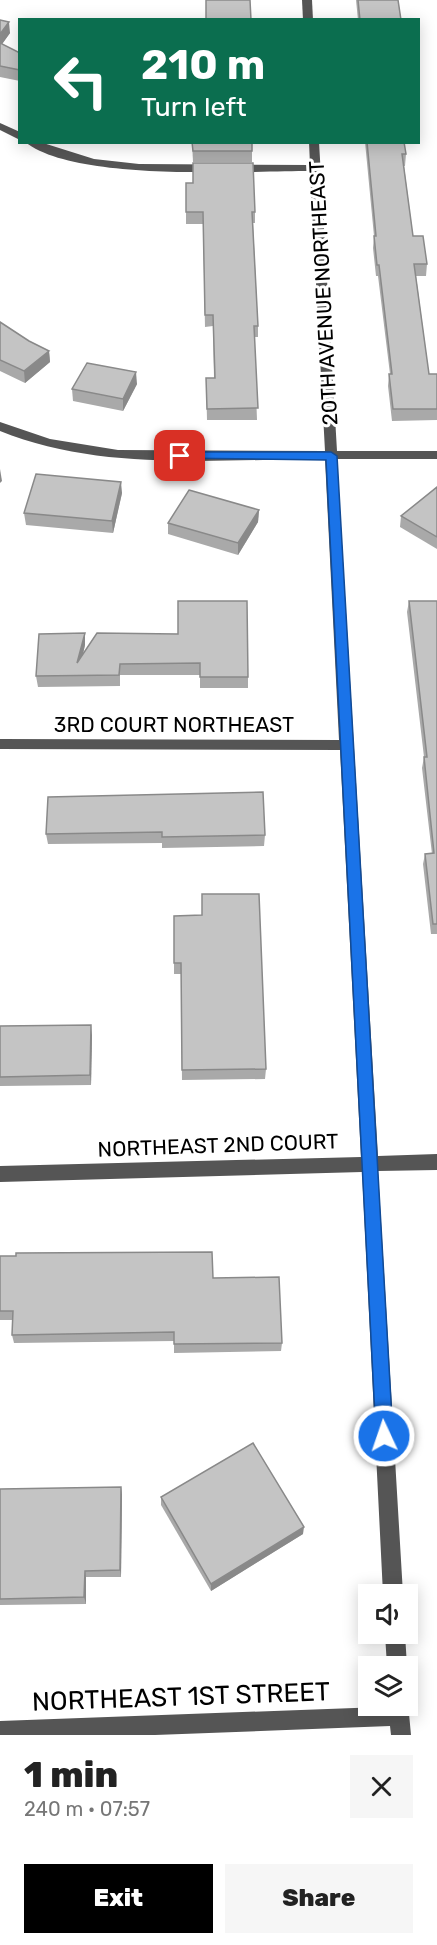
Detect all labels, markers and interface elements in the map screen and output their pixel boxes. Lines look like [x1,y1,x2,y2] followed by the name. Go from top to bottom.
[141,40,265,90] text: 210 m
[42,42,120,120] icon: left
[141,91,246,123] text: Turn left
[304,160,342,426] street label: 20TH AVENUE NORTHEAST
[154,430,205,481] pin
[163,439,196,472] icon: arrive
[54,712,294,737] street label: 3RD COURT NORTHEAST
[97,1128,339,1162] street label: NORTHEAST 2ND COURT
[352,1404,416,1468] position arrow
[358,1584,418,1716] map controls
[358,1584,418,1644] button: sound
[358,1656,418,1716] button: layers
[31,1676,331,1718] street label: NORTHEAST 1ST STREET
[24,1753,118,1796] text: 1 min
[350,1755,413,1818] button: close
[24,1797,150,1821] text: 240 m · 07:57
[24,1864,213,1933] button: Exit
[225,1864,413,1933] button: Share

